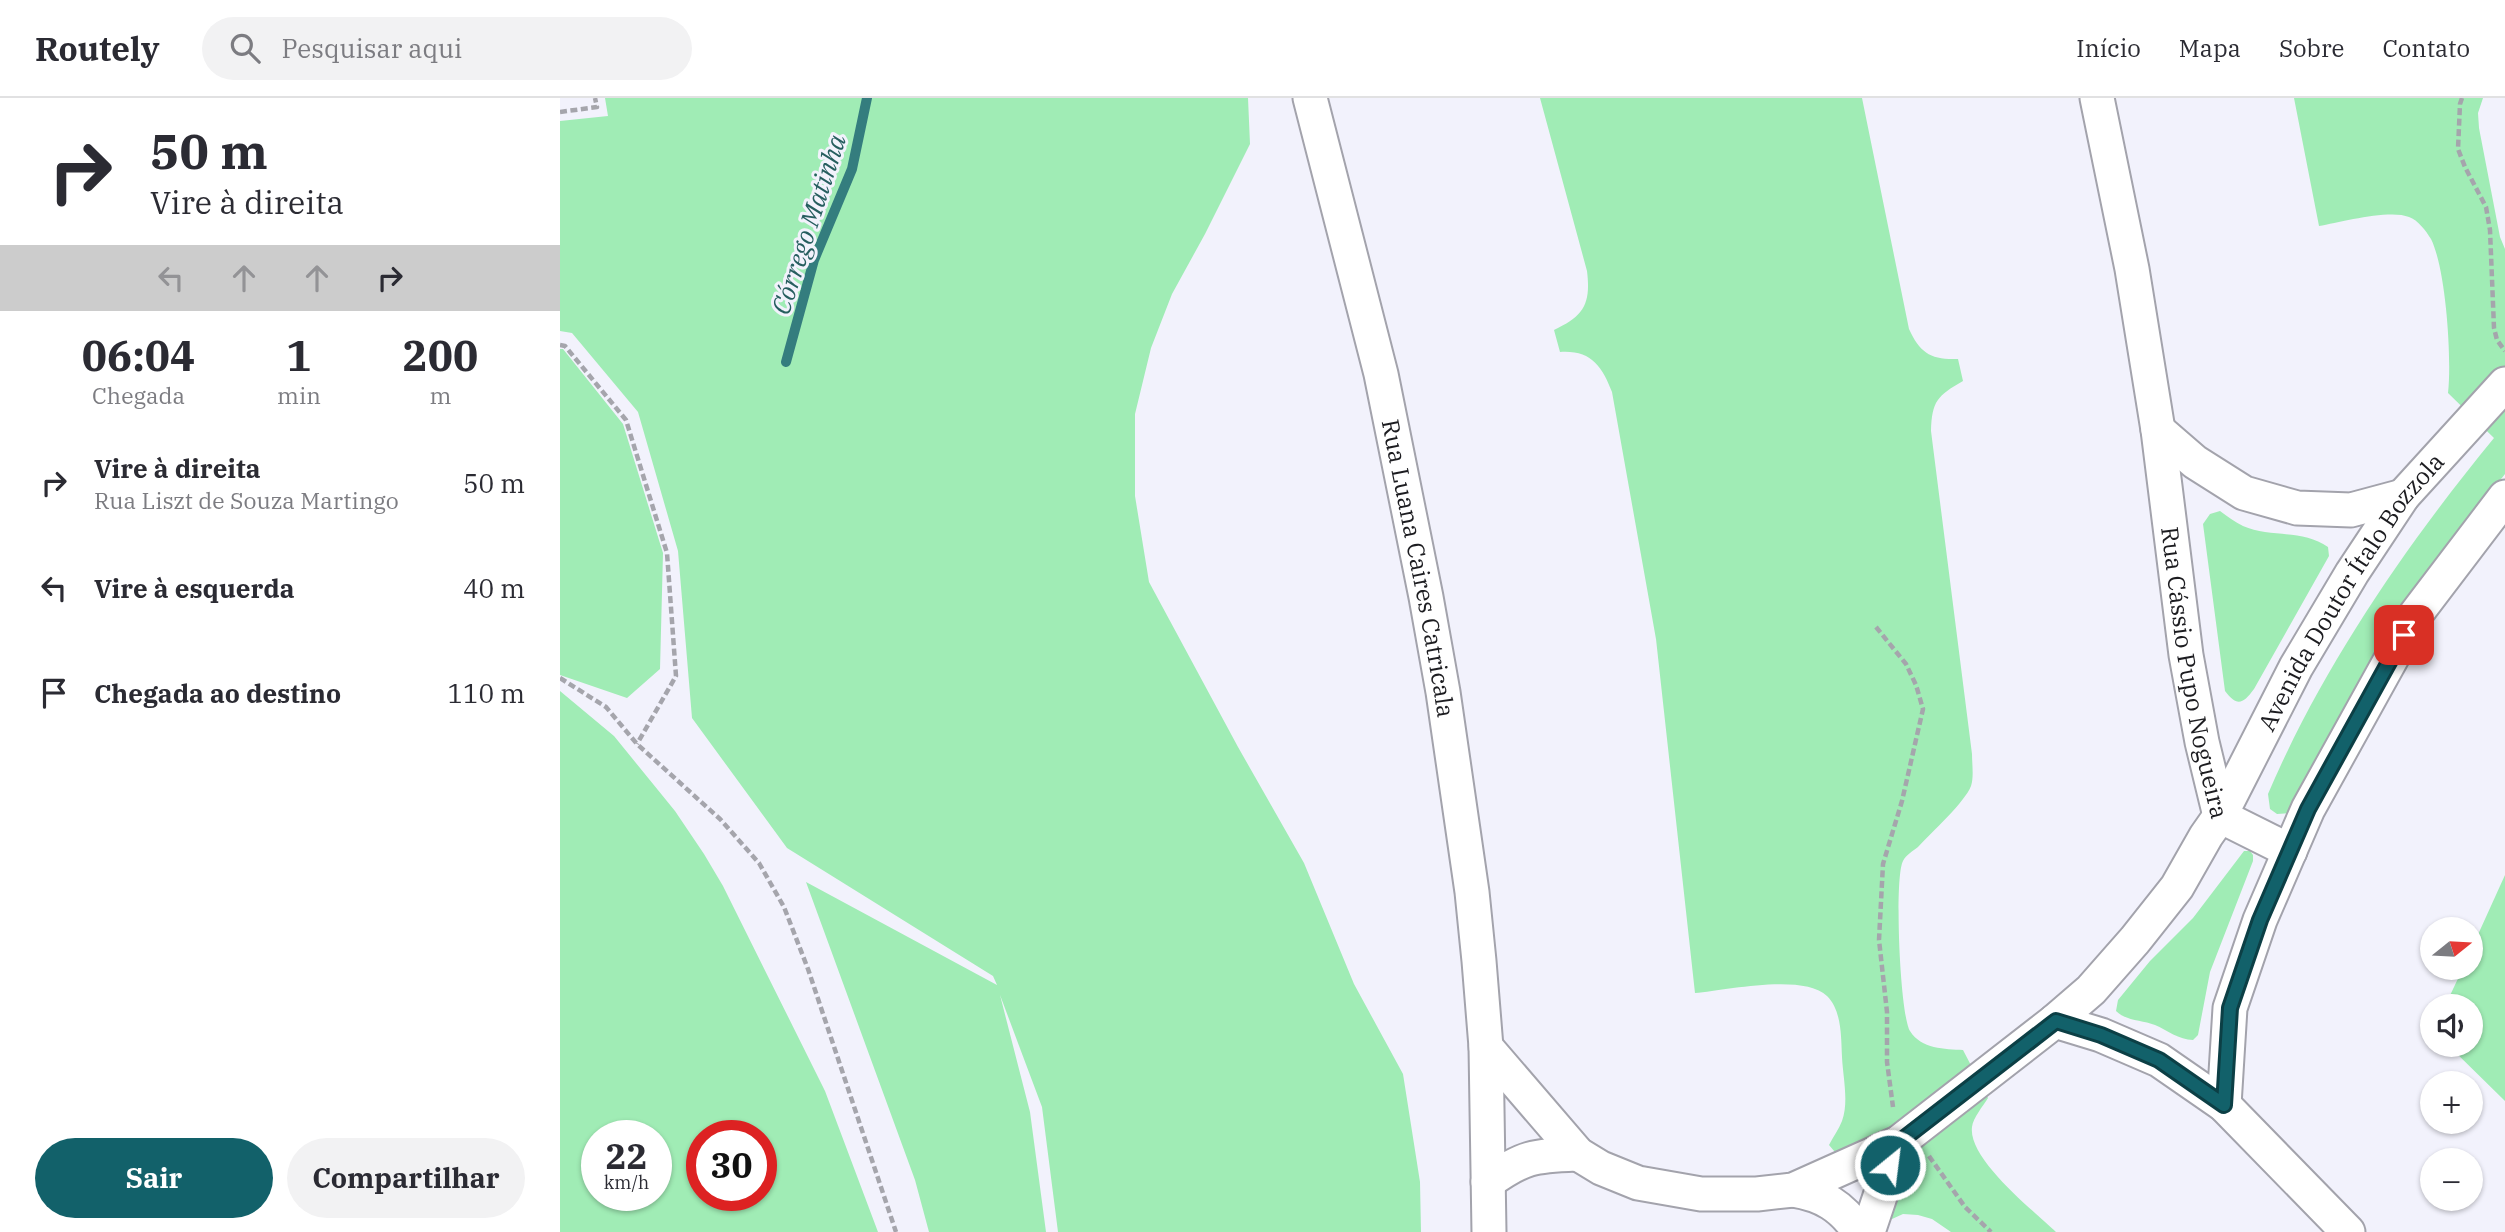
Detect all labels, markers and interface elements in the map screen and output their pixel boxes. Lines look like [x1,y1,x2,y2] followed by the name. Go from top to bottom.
[202,17,692,80] search box
[35,27,160,70] text: Routely
[226,29,264,67] icon: search
[282,31,462,65] text: Pesquisar aqui
[2076,32,2141,64] text: Início
[2179,32,2241,64] text: Mapa
[2279,32,2344,64] text: Sobre
[2382,32,2470,64] text: Contato
[150,119,268,182] text: 50 m
[35,126,126,217] icon: right
[763,130,853,318] water label: Córrego Matinha
[150,181,344,223] text: Vire à direita
[152,259,190,297] icon: left
[225,259,263,297] icon: ahead
[298,259,336,297] icon: ahead
[371,259,409,297] icon: right
[82,328,195,383] text: 06:04
[286,328,312,383] text: 1
[403,328,478,383] text: 200
[92,380,185,410] text: Chegada
[277,380,321,410] text: min
[429,380,451,410] text: m
[1375,416,1462,720] street label: Rua Luana Caires Catricala
[2250,446,2451,736] street label: Avenida Doutor Ítalo Bozzola
[94,451,261,485] text: Vire à direita
[35,464,73,502] icon: right
[463,466,525,500] text: 50 m
[94,485,399,515] text: Rua Liszt de Souza Martingo
[2154,525,2236,822] street label: Rua Cássio Pupo Nogueira
[35,569,73,607] icon: left
[94,571,295,605] text: Vire à esquerda
[463,571,525,605] text: 40 m
[2374,605,2434,665] pin
[2385,616,2423,654] icon: arrive
[35,674,73,712] icon: arrive
[94,676,341,710] text: Chegada ao destino
[447,676,525,710] text: 110 m
[2420,917,2483,980] north arrow
[2420,917,2483,1211] map controls
[2420,994,2483,1057] button: sound
[2420,1071,2483,1134] button: +
[686,1120,777,1211] speed limit sign: 30
[1853,1128,1927,1202] position arrow
[605,1133,648,1179] text: 22
[35,1138,273,1218] button: Sair
[287,1138,525,1218] button: Compartilhar
[2420,1148,2483,1211] button: −
[604,1171,649,1194] text: km/h

